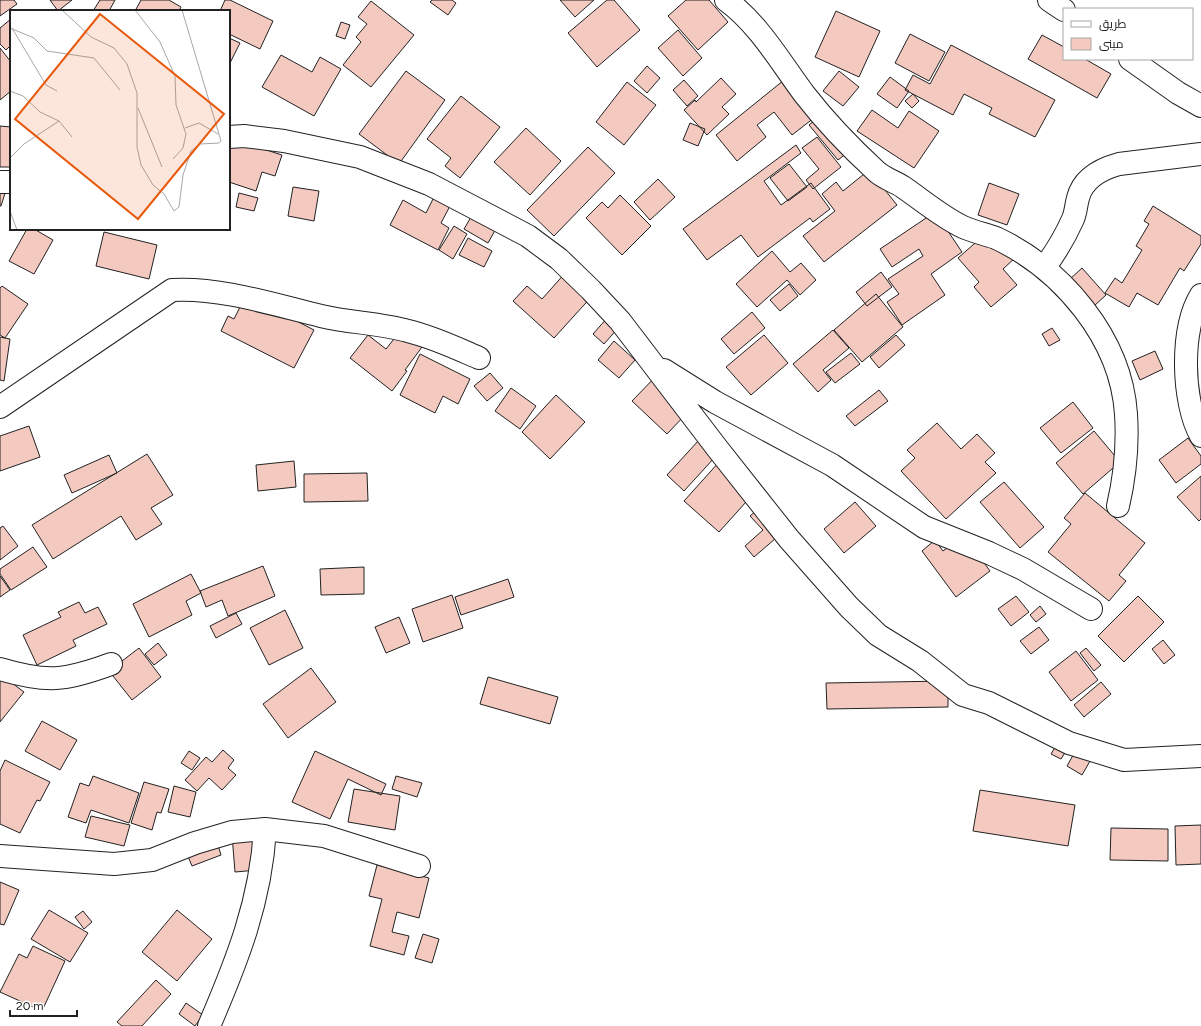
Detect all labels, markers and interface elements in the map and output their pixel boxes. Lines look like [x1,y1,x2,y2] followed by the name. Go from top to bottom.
[1063,8,1193,60] legend
[10,10,230,230] inset map
[1099,17,1127,31] text: طريق
[1099,37,1124,51] text: مبنى
[10,992,77,1018] scale bar
[16,999,44,1013] text: 20 m

